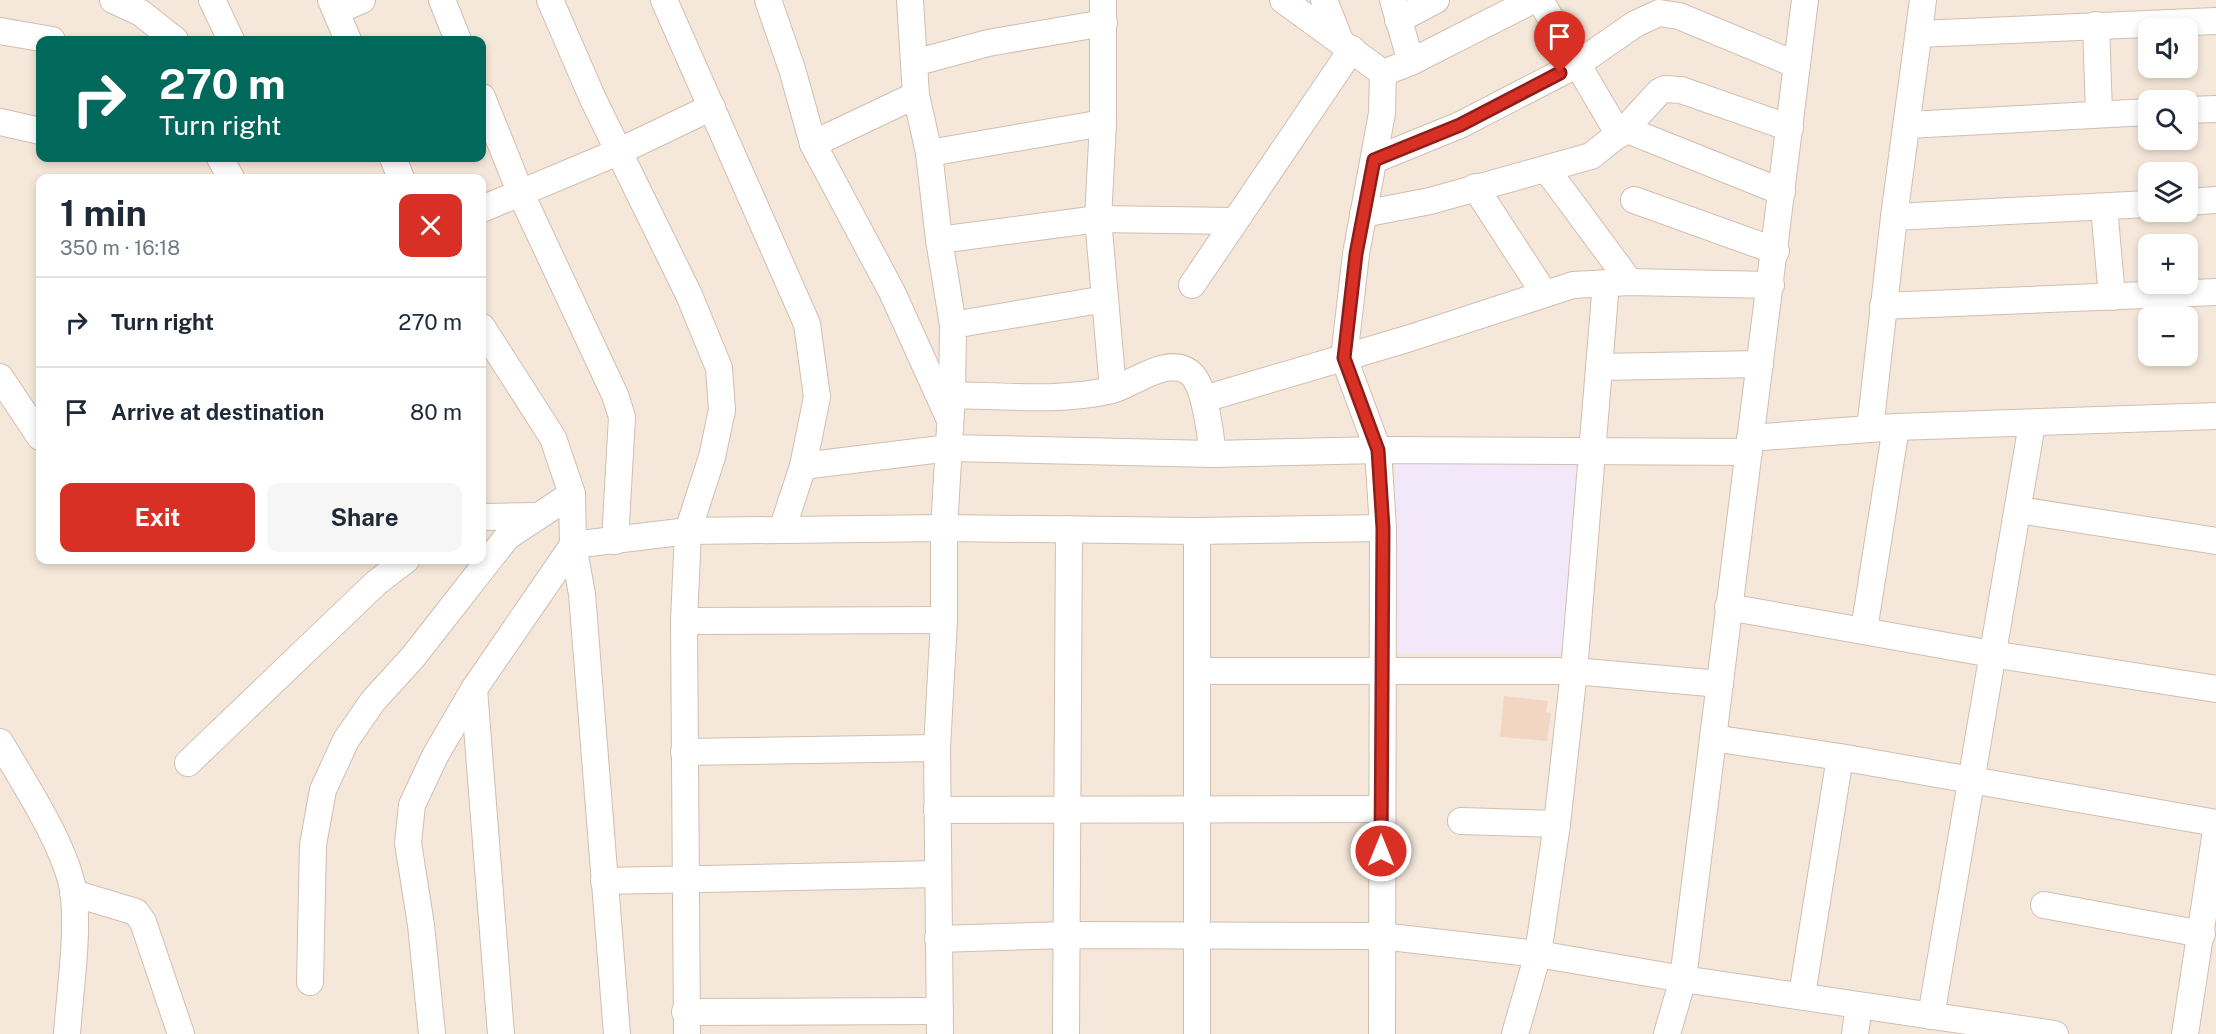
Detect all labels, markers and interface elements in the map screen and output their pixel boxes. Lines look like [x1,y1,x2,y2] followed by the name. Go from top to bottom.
[1534,11,1585,73] pin
[2138,18,2198,366] map controls
[2138,18,2198,78] button: sound
[1543,20,1576,53] icon: arrive
[159,59,286,108] text: 270 m
[60,60,138,138] icon: right
[2138,90,2198,150] button: search
[159,109,282,141] text: Turn right
[2138,162,2198,222] button: layers
[60,192,147,234] text: 1 min
[399,194,462,257] button: close
[2138,234,2198,294] button: +
[60,236,180,260] text: 350 m · 16:18
[60,306,93,339] icon: right
[2138,306,2198,366] button: −
[111,309,214,335] text: Turn right
[398,309,462,335] text: 270 m
[60,396,93,429] icon: arrive
[111,399,324,425] text: Arrive at destination
[410,399,462,425] text: 80 m
[60,483,255,552] button: Exit
[267,483,462,552] button: Share
[1349,819,1413,883] position arrow

